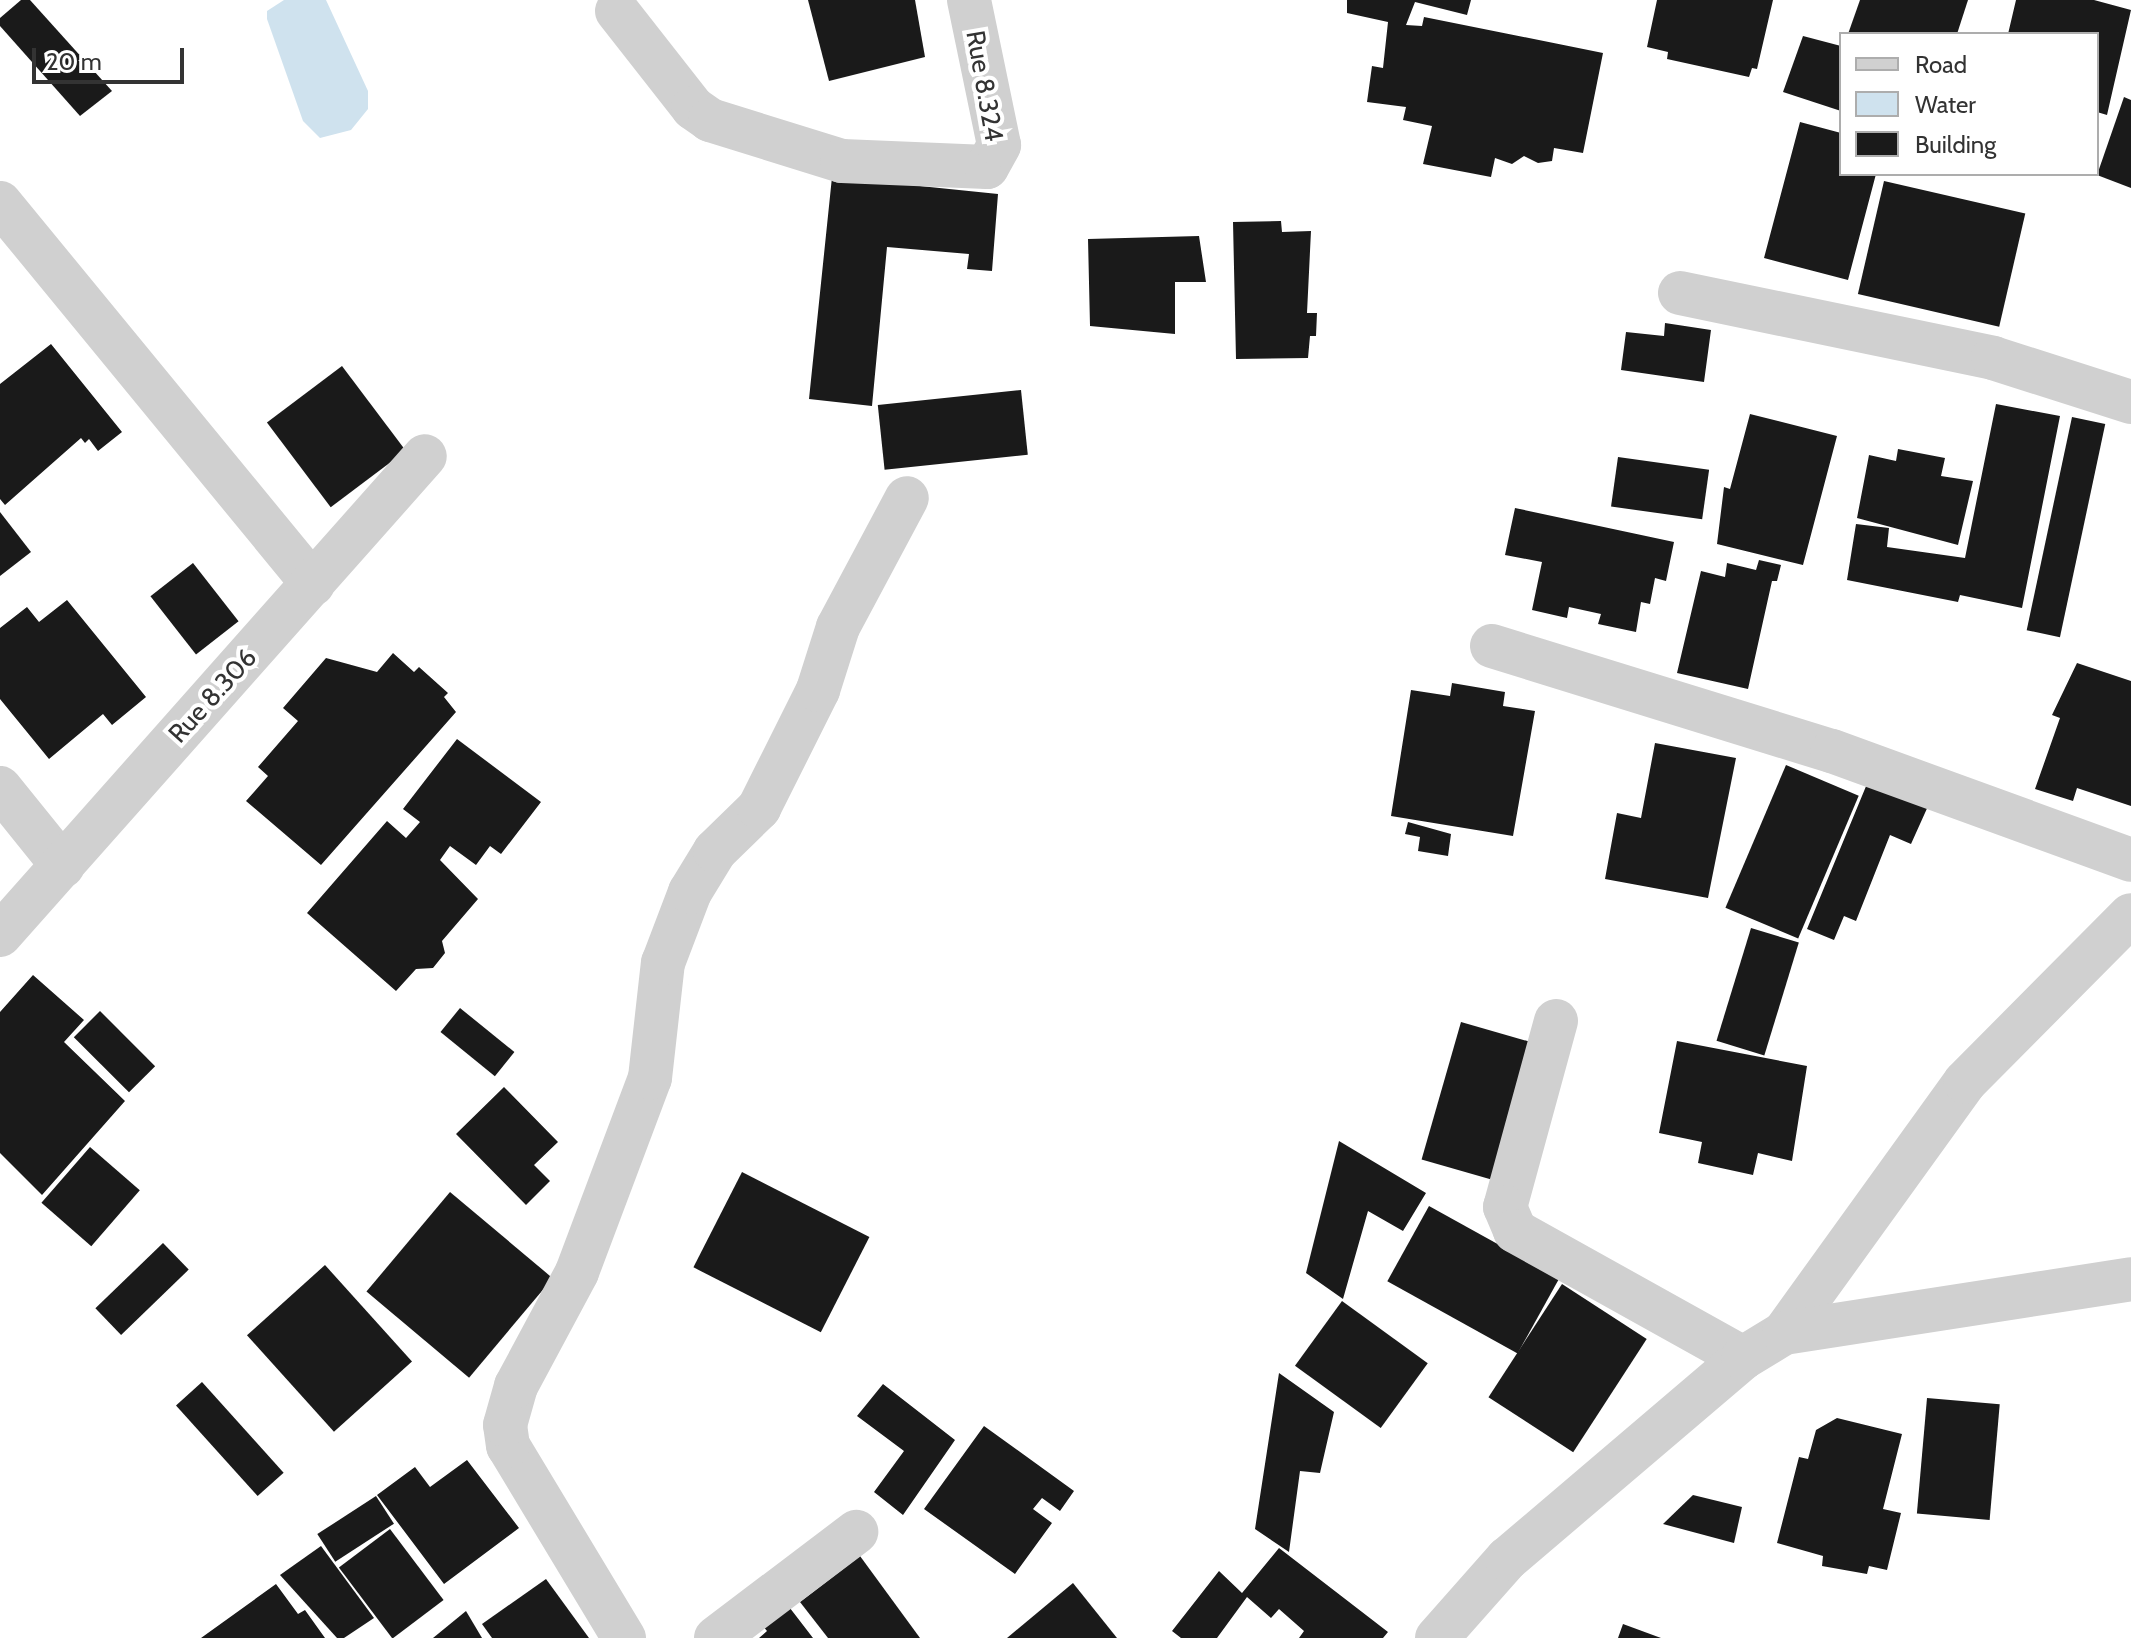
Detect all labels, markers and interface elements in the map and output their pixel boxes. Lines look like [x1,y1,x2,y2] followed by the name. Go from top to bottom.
[959,28,1009,144] street label: Rue 8.324
[36,32,188,82] scale bar
[1839,32,2099,176] legend
[46,47,102,76] text: 20 m
[1915,50,1967,79] text: Road
[1915,90,1976,119] text: Water
[1915,130,1996,159] text: Building
[162,642,264,750] street label: Rue 8.306

